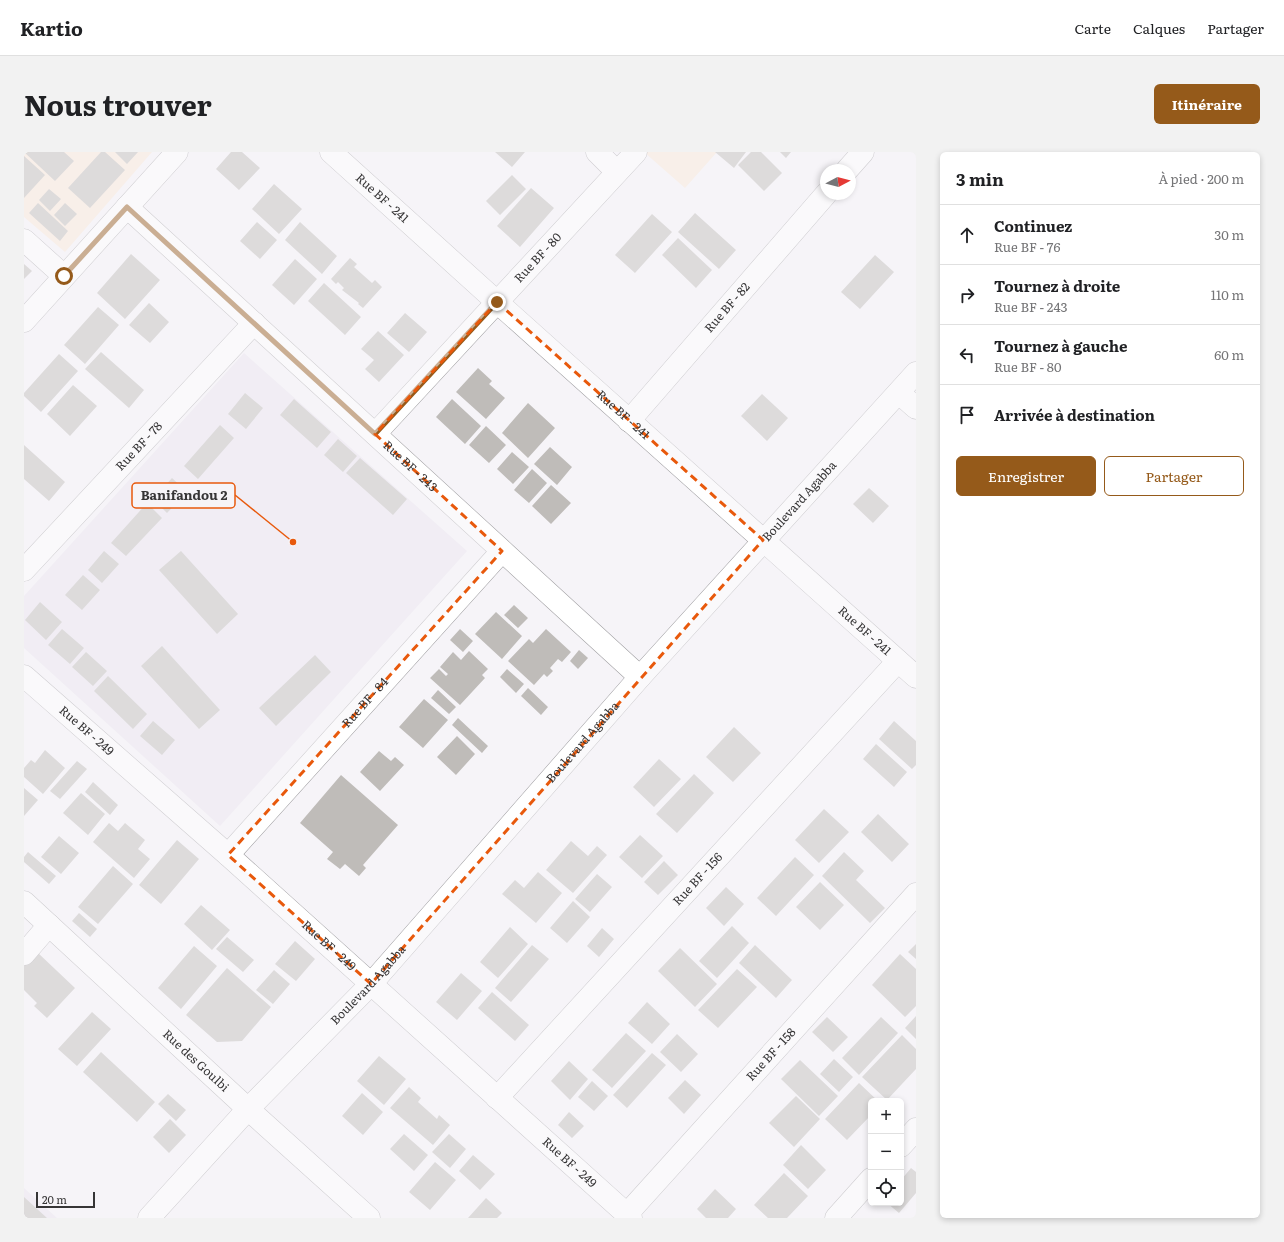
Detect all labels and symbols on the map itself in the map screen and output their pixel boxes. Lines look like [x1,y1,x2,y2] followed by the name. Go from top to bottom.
[820,164,856,200] north arrow
[352,169,414,227] street label: Rue BF - 241
[510,228,565,286] street label: Rue BF - 80
[55,267,73,285] route start
[700,278,753,336] street label: Rue BF - 82
[488,293,506,311] route end
[593,385,655,443] street label: Rue BF - 241
[111,417,166,474] street label: Rue BF - 78
[380,436,442,495] street label: Rue BF - 243
[757,456,840,545] street label: Boulevard Agabba
[132,483,235,508] callout: Banifandou 2
[141,485,227,504] text: Banifandou 2
[834,601,896,659] street label: Rue BF - 241
[337,673,392,731] street label: Rue BF - 84
[541,696,623,786] street label: Boulevard Agabba
[56,701,118,759] street label: Rue BF - 249
[668,848,726,909] street label: Rue BF - 156
[298,916,361,974] street label: Rue BF - 249
[326,940,410,1028] street label: Boulevard Agabba
[741,1023,800,1084] street label: Rue BF - 158
[159,1025,234,1095] street label: Rue des Goulbi
[539,1132,601,1191] street label: Rue BF - 249
[36,1190,95,1209] scale bar

